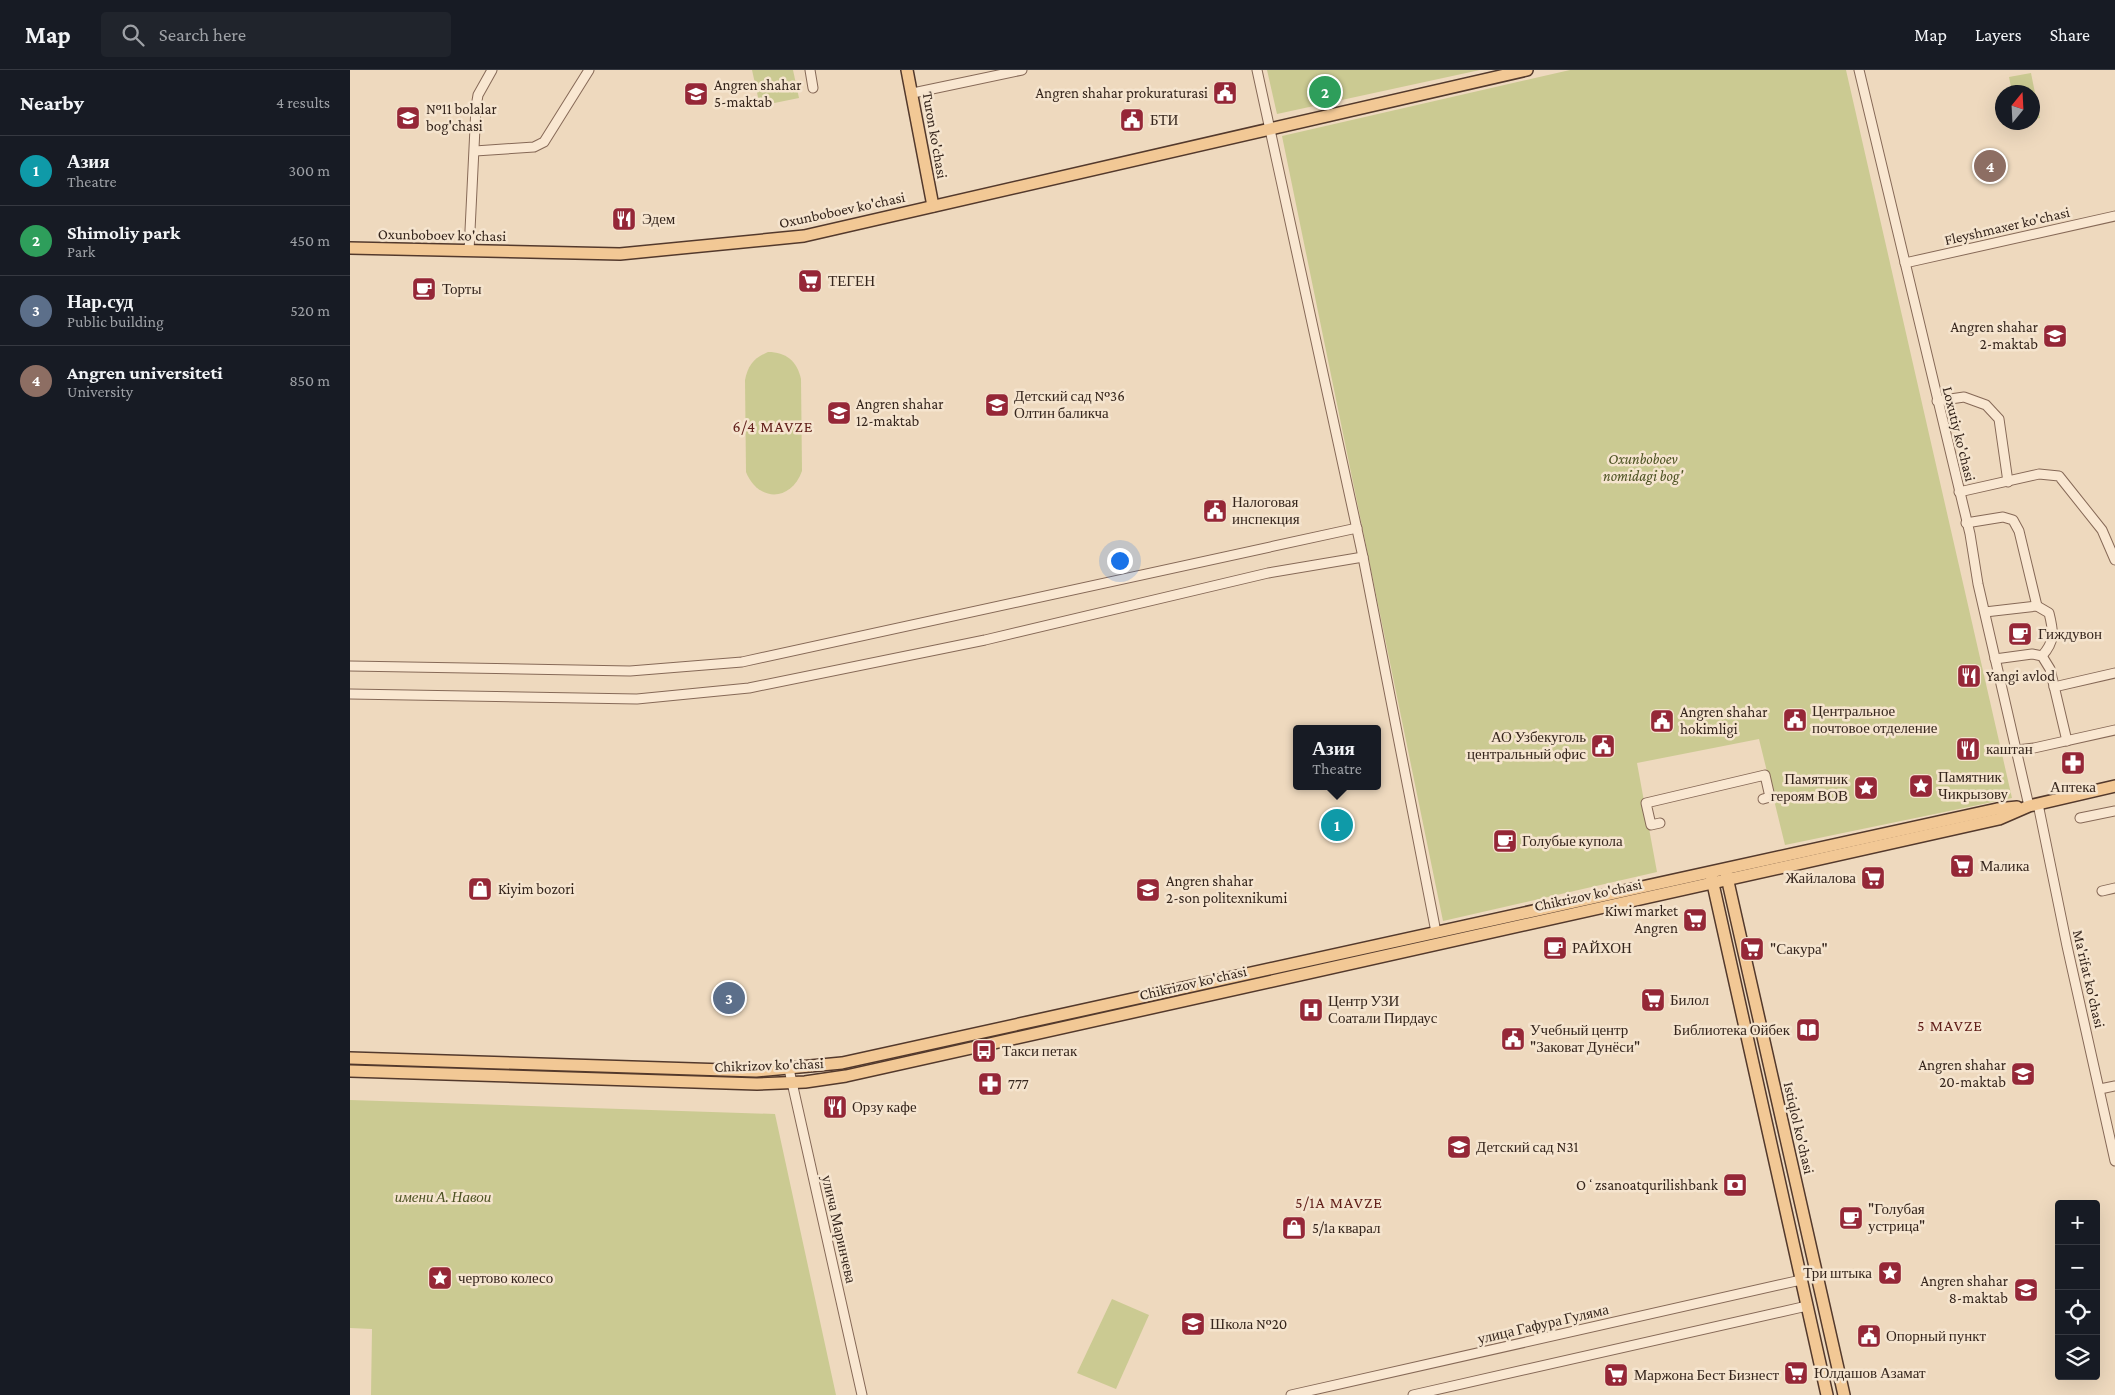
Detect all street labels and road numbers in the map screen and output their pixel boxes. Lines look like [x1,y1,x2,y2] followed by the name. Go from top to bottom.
[919,90,951,180] street label: Turon ko'chasi
[778,189,907,231] street label: Oxunboboev ko'chasi
[1943,204,2072,249] street label: Fleyshmaxer ko'chasi
[378,226,506,244] street label: Oxunboboev ko'chasi
[1939,385,1979,483] street label: Loxutiy ko'chasi
[1533,876,1643,914] street label: Chikrizov ko'chasi
[2070,928,2108,1030] street label: Ma'rifat ko'chasi
[1138,963,1248,1003] street label: Chikrizov ko'chasi
[714,1055,824,1075] street label: Chikrizov ko'chasi
[1780,1080,1817,1176] street label: Istiqlol ko'chasi
[819,1173,859,1285] street label: улича Маринчева
[1476,1301,1610,1347] street label: улица Гафура Гуляма

